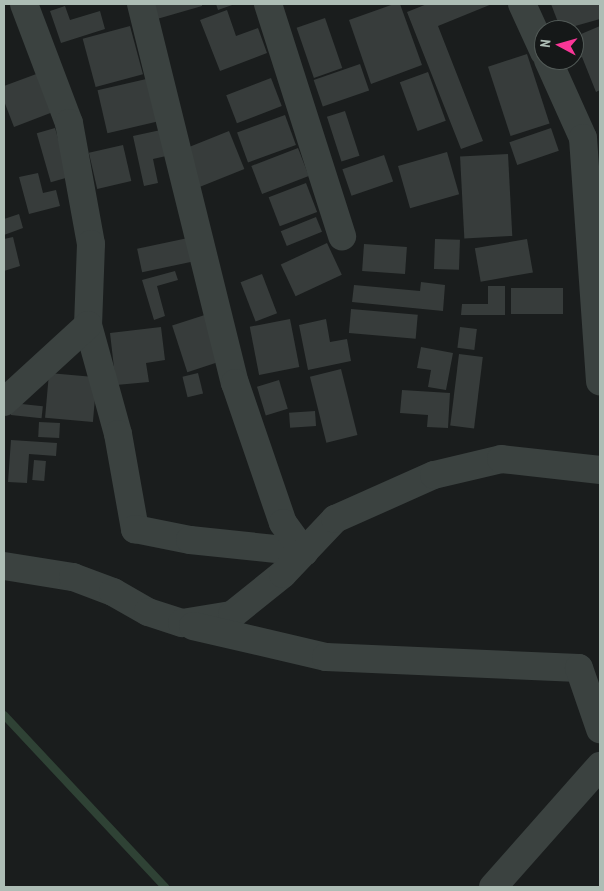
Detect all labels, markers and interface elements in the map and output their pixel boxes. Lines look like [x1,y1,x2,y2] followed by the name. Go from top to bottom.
[534,20,584,70] north arrow
[536,39,554,48] text: N

